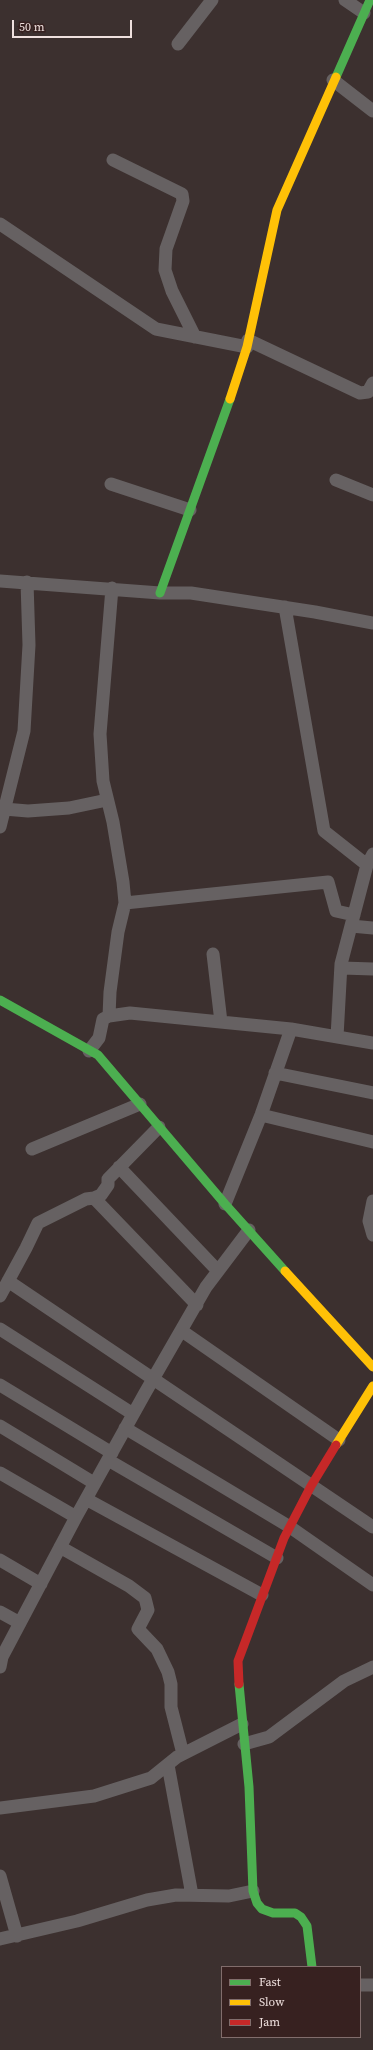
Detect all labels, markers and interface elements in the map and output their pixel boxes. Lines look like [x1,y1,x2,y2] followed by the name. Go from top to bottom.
[14,12,134,38] scale bar
[19,19,45,35] text: 50 m
[221,1966,361,2038] legend
[259,1974,281,1990] text: Fast
[259,1994,284,2010] text: Slow
[259,2014,280,2030] text: Jam

